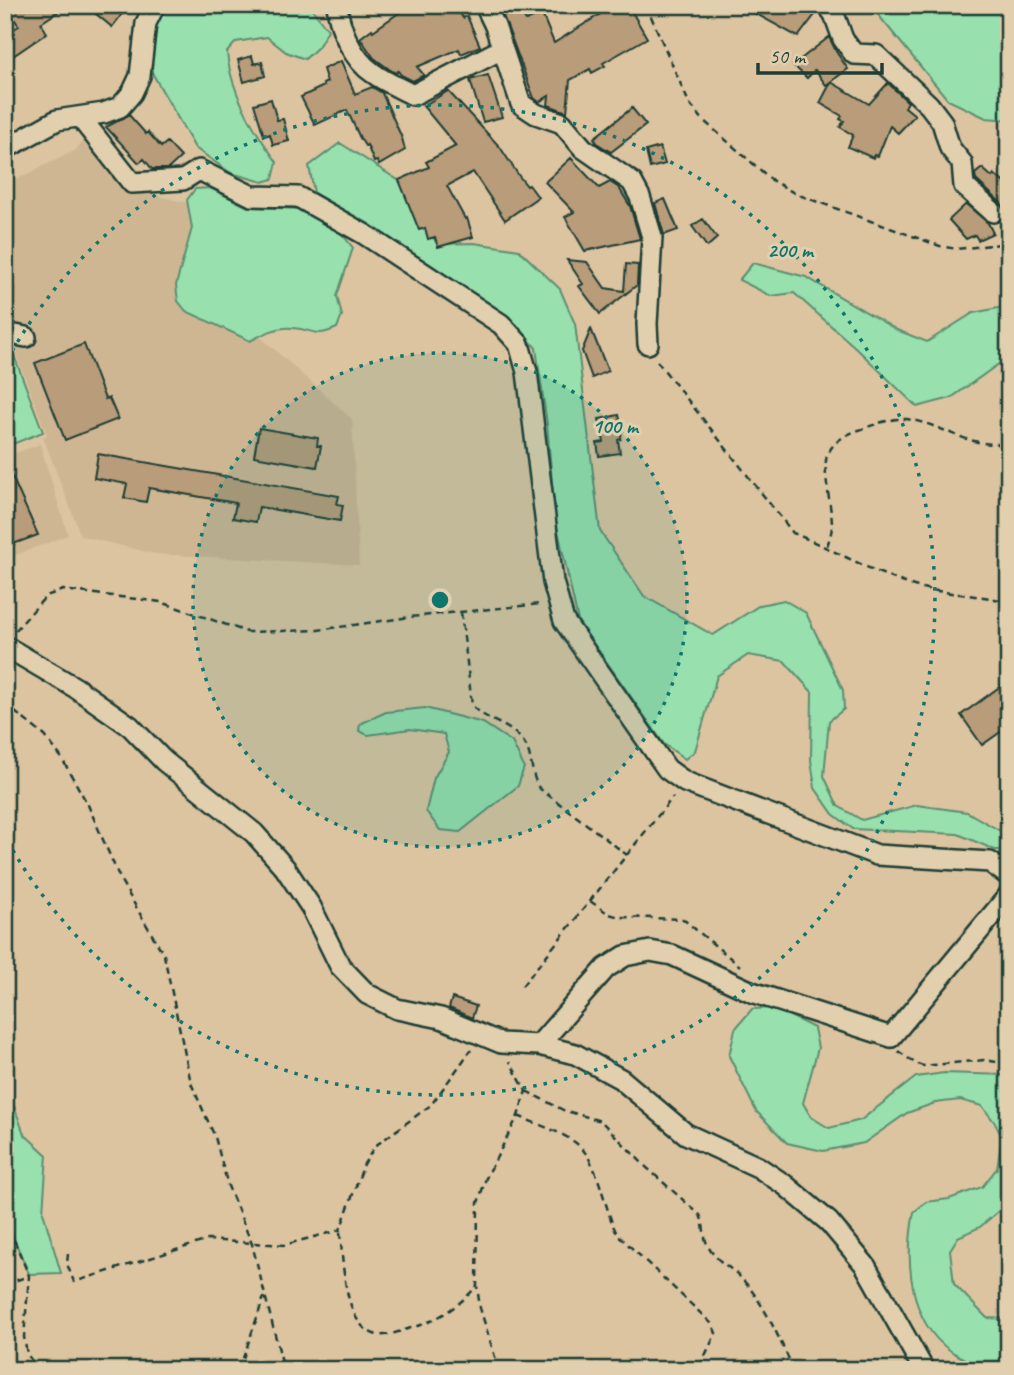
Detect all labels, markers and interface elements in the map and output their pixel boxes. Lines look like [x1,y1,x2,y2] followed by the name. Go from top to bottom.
[758,32,883,76] scale bar
[769,43,807,69] text: 50 m
[767,237,815,263] text: 200 m
[592,413,640,439] text: 100 m
[428,588,452,612] centre of rings

